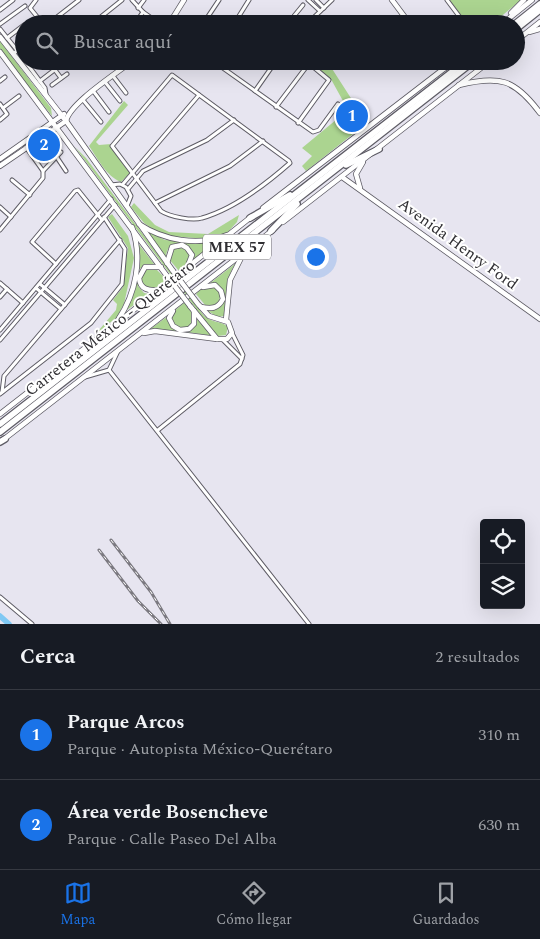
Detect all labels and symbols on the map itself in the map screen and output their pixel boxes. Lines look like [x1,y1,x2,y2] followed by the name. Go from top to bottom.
[336,97,368,135] pin: 1
[28,126,60,164] pin: 2
[393,192,523,296] street label: Avenida Henry Ford
[203,234,271,260] road number: MEX 57
[303,244,329,270] your location
[20,254,200,402] street label: Carretera México - Querétaro

